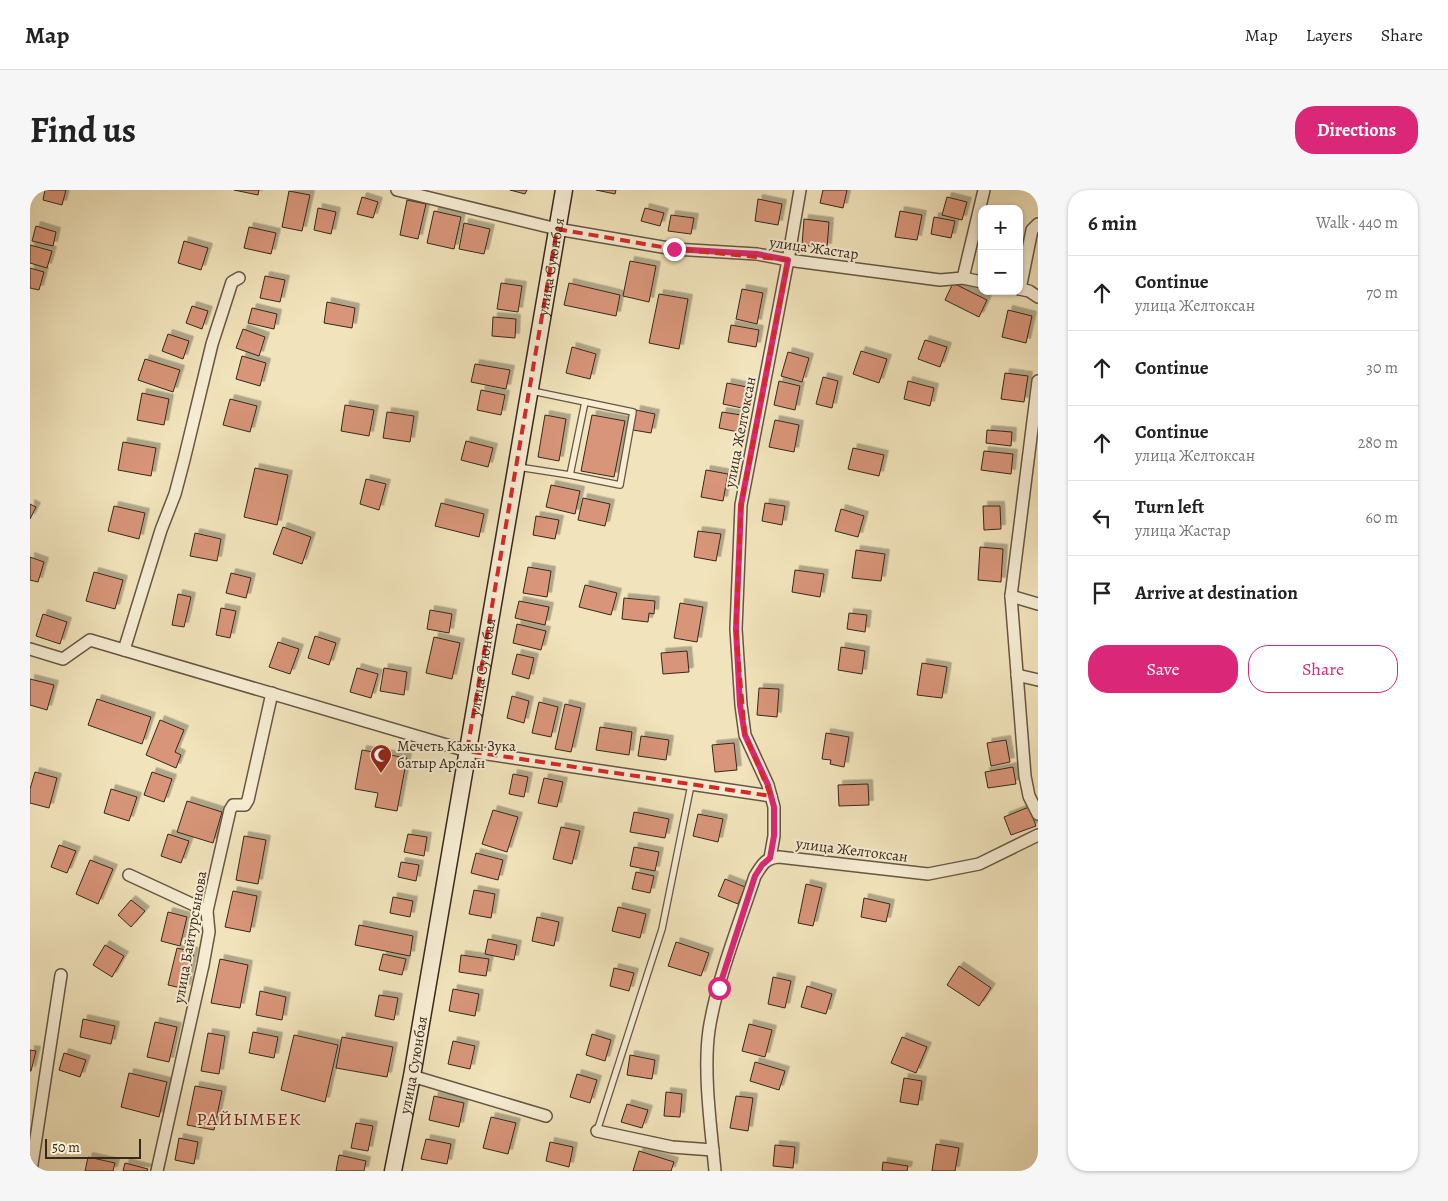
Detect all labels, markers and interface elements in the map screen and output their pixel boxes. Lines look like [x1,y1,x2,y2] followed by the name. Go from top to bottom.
[25,19,69,51] text: Map
[1245,23,1278,47] text: Map
[1306,23,1353,47] text: Layers
[1381,23,1423,47] text: Share
[30,106,136,154] text: Find us
[1295,106,1418,154] button: Directions
[978,205,1023,295] map controls
[978,205,1023,250] button: +
[1088,209,1137,237] text: 6 min
[1316,212,1398,234] text: Walk · 440 m
[532,216,569,318] street label: улица Суюнбая
[767,232,860,264] street label: улица Жастар
[663,238,686,261] route end
[978,250,1023,295] button: −
[1135,269,1209,295] text: Continue
[1088,279,1116,307] icon: ahead
[1366,282,1398,304] text: 70 m
[1135,295,1255,317] text: улица Желтоксан
[1088,354,1116,382] icon: ahead
[1135,355,1209,381] text: Continue
[1366,357,1398,379] text: 30 m
[719,375,761,490] street label: улица Желтоксан
[1135,419,1209,445] text: Continue
[1088,429,1116,457] icon: ahead
[1358,432,1398,454] text: 280 m
[1135,445,1255,467] text: улица Желтоксан
[1135,494,1204,520] text: Turn left
[1088,504,1116,532] icon: left
[1366,507,1398,529] text: 60 m
[1135,520,1231,542] text: улица Жастар
[1088,579,1116,607] icon: arrive
[1135,580,1298,606] text: Arrive at destination
[464,616,500,718] street label: улица Суюнбая
[1088,645,1238,693] button: Save
[1248,645,1398,693] button: Share
[397,736,516,773] place label: Мечеть Кажы Зука батыр Арслан
[369,743,393,774] mosque icon: Мечеть Кажы Зука батыр Арслан
[794,833,909,867] street label: улица Желтоксан
[168,869,212,1006] street label: улица Байтурсынова
[708,977,731,1000] route start
[394,1014,432,1117] street label: улица Суюнбая
[197,1107,301,1131] district label: РАЙЫМБЕК
[45,1136,141,1159] scale bar
[52,1138,80,1157] text: 50 m

